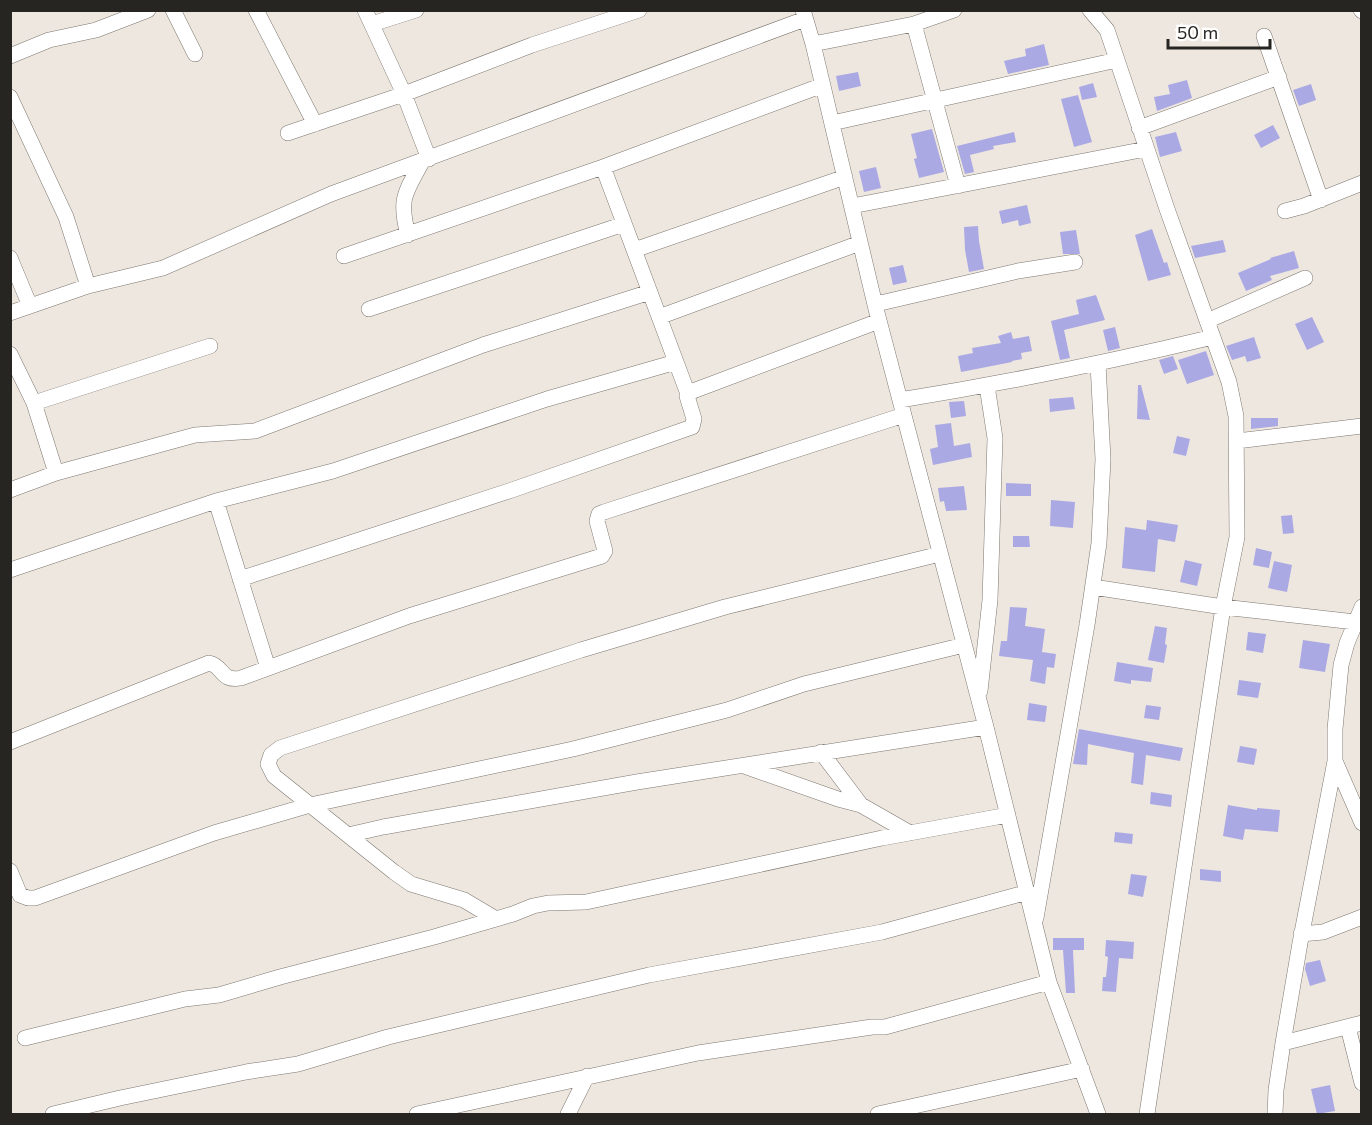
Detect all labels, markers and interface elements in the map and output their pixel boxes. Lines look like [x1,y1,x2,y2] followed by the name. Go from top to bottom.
[1168,12,1270,50] scale bar
[1177,21,1218,43] text: 50 m

